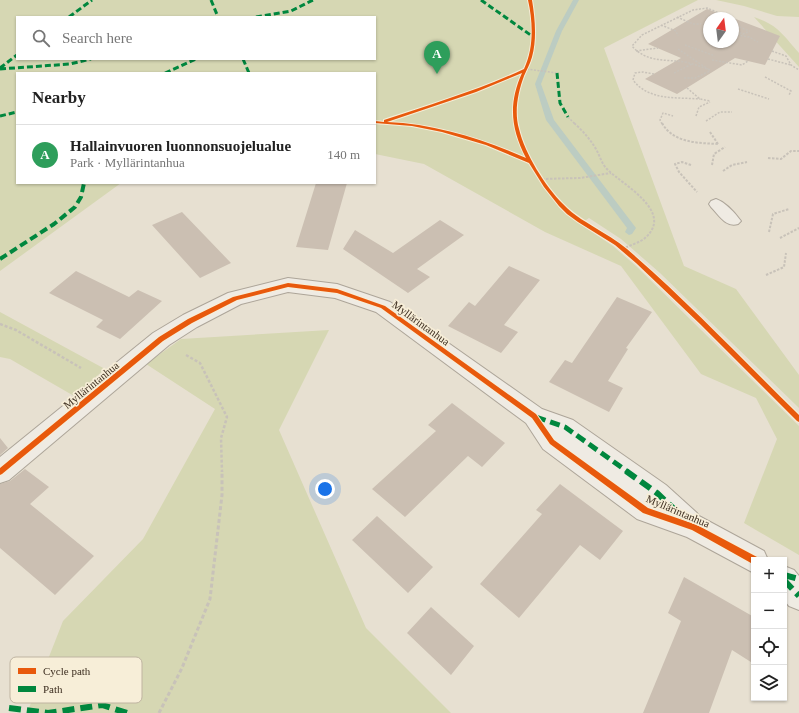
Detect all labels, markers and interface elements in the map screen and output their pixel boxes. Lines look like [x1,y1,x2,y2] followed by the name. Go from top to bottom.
[703,12,739,48] north arrow
[16,16,376,60] search box
[30,27,52,49] icon: search
[62,30,132,46] text: Search here
[424,41,450,74] pin: A
[32,88,86,107] text: Nearby
[70,138,291,154] text: Hallainvuoren luonnonsuojelualue
[40,147,50,162] text: A
[327,147,360,162] text: 140 m
[70,155,185,170] text: Park · Myllärintanhua
[390,298,452,348] street label: Myllärintanhua
[61,359,121,411] street label: Myllärintanhua
[315,479,335,499] your location
[644,492,712,530] street label: Myllärintanhua
[751,557,787,701] map controls
[751,557,787,593] button: +
[751,593,787,629] button: −
[751,629,787,665] button: locate
[10,657,142,703] legend
[43,665,91,677] text: Cycle path
[751,665,787,701] button: layers
[43,683,63,695] text: Path

